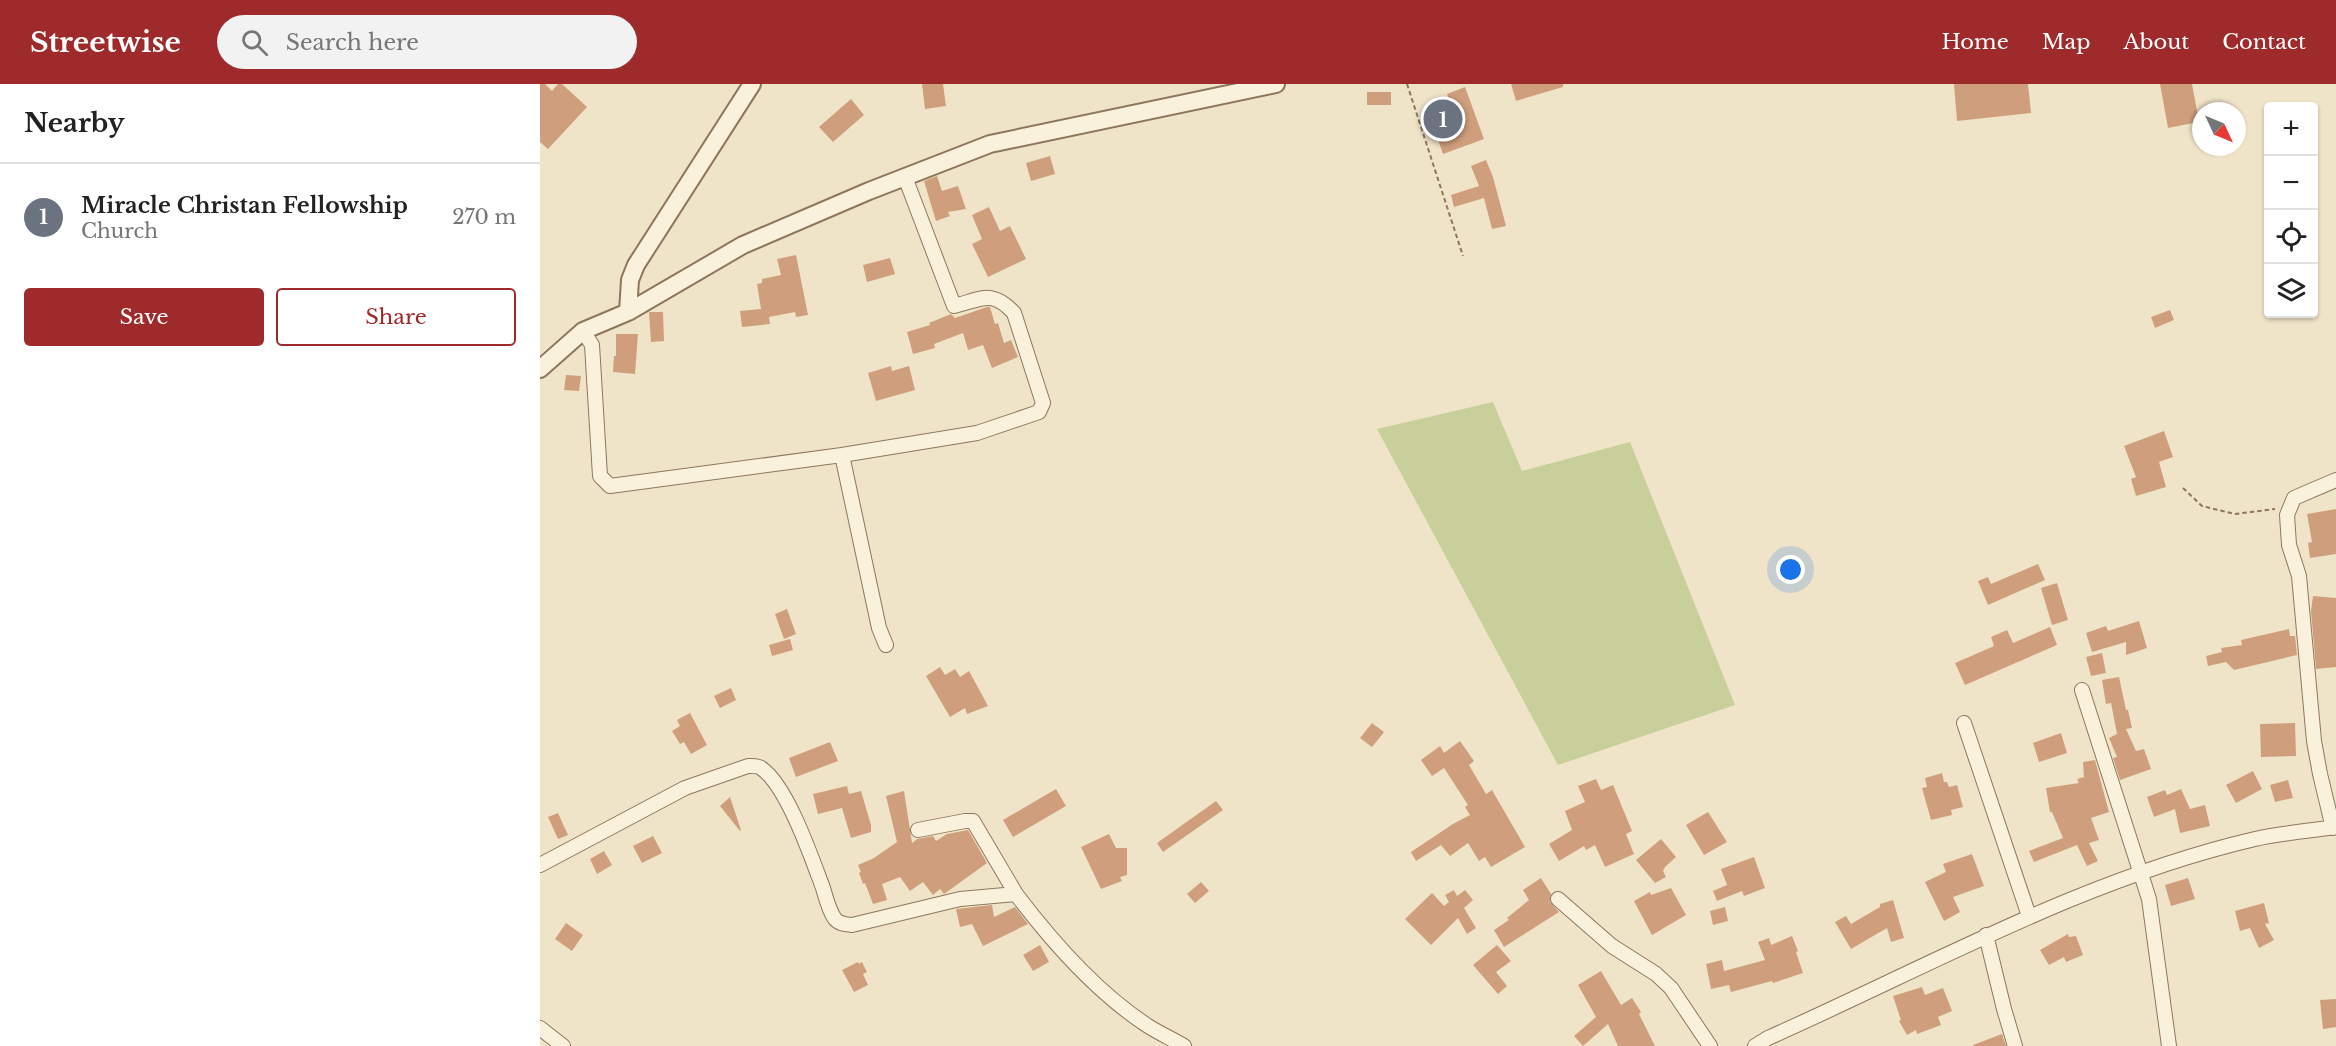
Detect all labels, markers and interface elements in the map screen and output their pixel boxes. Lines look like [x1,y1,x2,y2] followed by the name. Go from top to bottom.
[217,15,637,69] search box
[30,25,181,60] text: Streetwise
[238,26,271,59] icon: search
[286,29,419,56] text: Search here
[1942,29,2009,55] text: Home
[2042,29,2090,55] text: Map
[2123,29,2189,55] text: About
[2222,29,2306,55] text: Contact
[1424,96,1462,141] pin: 1
[2192,102,2246,156] north arrow
[2264,102,2318,318] map controls
[2264,102,2318,156] button: +
[24,107,125,139] text: Nearby
[2264,156,2318,210] button: −
[81,192,408,219] text: Miracle Christan Fellowship
[39,205,48,229] text: 1
[452,205,516,229] text: 270 m
[2264,210,2318,264] button: locate
[81,219,158,243] text: Church
[2264,264,2318,318] button: layers
[24,288,264,346] button: Save
[276,288,516,346] button: Share
[1776,555,1805,584] your location

